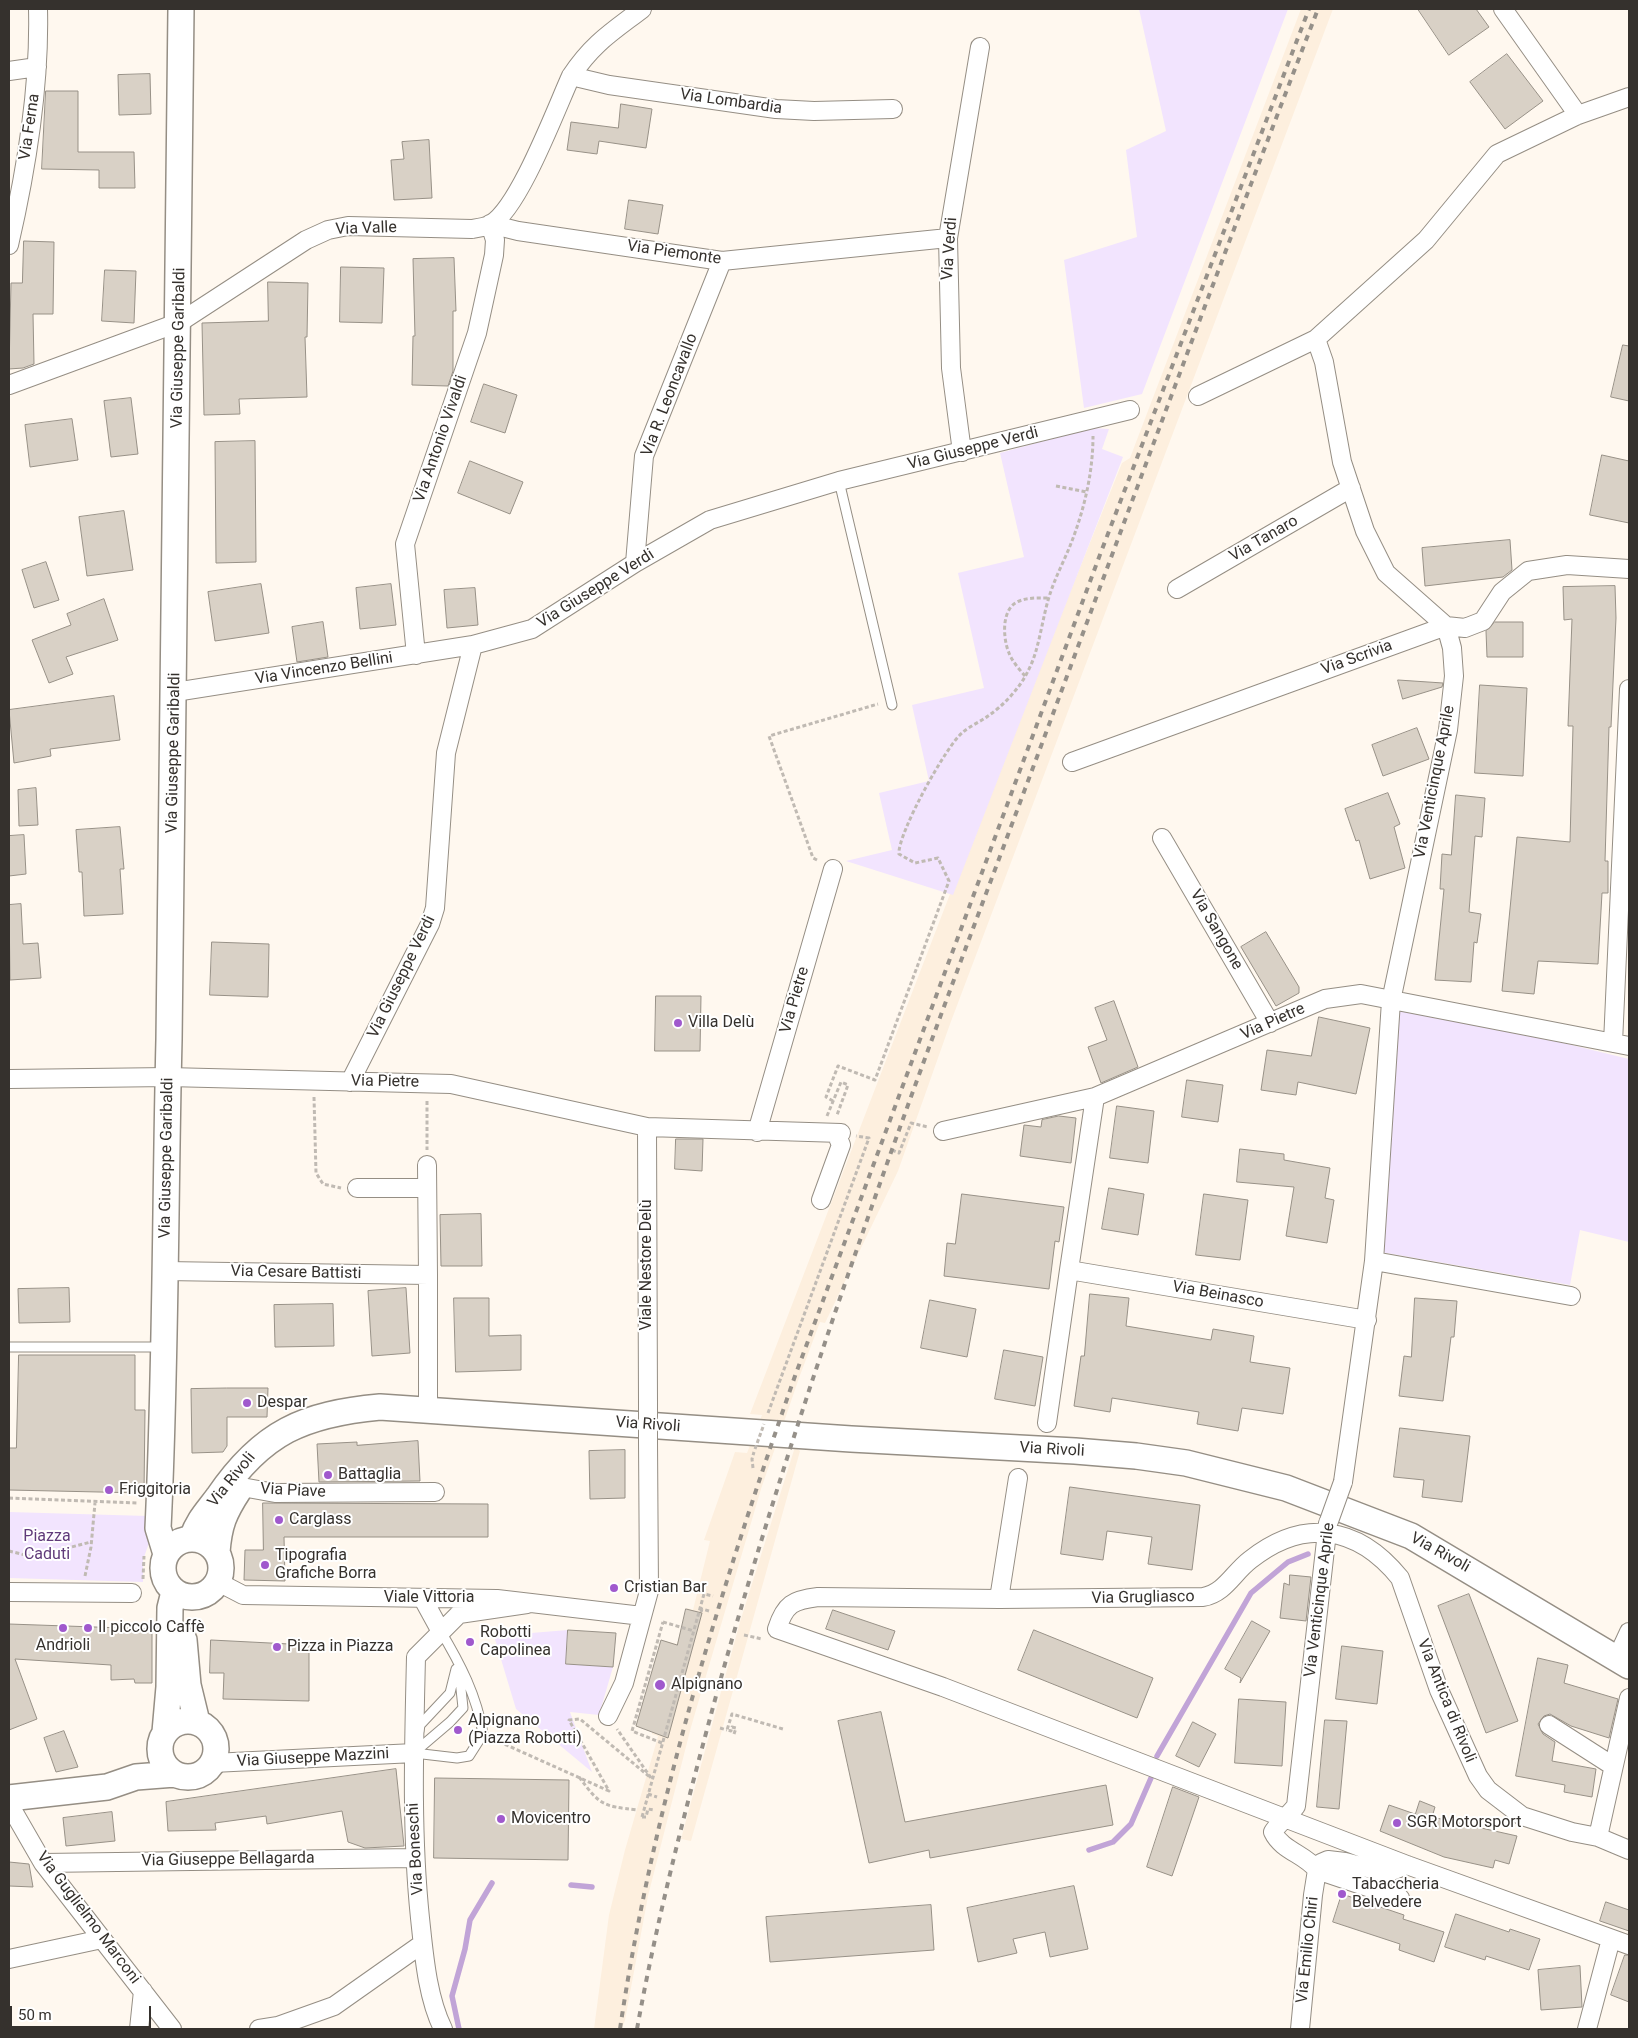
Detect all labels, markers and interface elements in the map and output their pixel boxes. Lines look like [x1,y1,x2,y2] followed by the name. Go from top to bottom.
[679,85,783,119] street label: Via Lombardia
[16,93,44,161] street label: Via Ferna
[938,217,962,281] street label: Via Verdi
[335,218,397,240] street label: Via Valle
[626,237,722,269] street label: Via Piemonte
[168,267,190,429] street label: Via Giuseppe Garibaldi
[638,331,702,459] street label: Via R. Leoncavallo
[410,373,472,505] street label: Via Antonio Vivaldi
[906,423,1040,475] street label: Via Giuseppe Verdi
[1226,512,1302,566] street label: Via Tanaro
[534,545,658,633] street label: Via Giuseppe Verdi
[1319,636,1395,680] street label: Via Scrivia
[254,649,394,689] street label: Via Vincenzo Bellini
[163,672,185,834] street label: Via Giuseppe Garibaldi
[1411,704,1459,860] street label: Via Venticinque Aprile
[1185,887,1247,973] street label: Via Sangone
[364,913,440,1041] street label: Via Giuseppe Verdi
[776,965,814,1035] street label: Via Pietre
[1238,999,1308,1045] street label: Via Pietre
[688,1013,754,1033] place label: Villa Delù
[672,1017,684,1029] marker: Villa Delù
[351,1072,419,1092] street label: Via Pietre
[156,1077,178,1239] street label: Via Giuseppe Garibaldi
[637,1200,657,1330] street label: Viale Nestore Delù
[230,1262,362,1284] street label: Via Cesare Battisti
[1171,1278,1265,1312] street label: Via Beinasco
[257,1393,307,1413] place label: Despar
[241,1397,253,1409] marker: Despar
[615,1413,681,1437] street label: Via Rivoli
[1019,1439,1085,1461] street label: Via Rivoli
[204,1449,260,1511] street label: Via Rivoli
[338,1465,401,1485] place label: Battaglia
[322,1469,334,1481] marker: Battaglia
[119,1480,191,1500] place label: Friggitoria
[260,1480,326,1502] street label: Via Piave
[103,1484,115,1496] marker: Friggitoria
[289,1510,351,1530] place label: Carglass
[273,1514,285,1526] marker: Carglass
[1301,1522,1339,1678] street label: Via Venticinque Aprile
[23,1527,71,1565] park label: Piazza Caduti
[1407,1529,1473,1577] street label: Via Rivoli
[275,1546,377,1584] place label: Tipografia Grafiche Borra
[259,1559,271,1571] marker: Tipografia Grafiche Borra
[624,1578,707,1598] place label: Cristian Bar
[608,1582,620,1594] marker: Cristian Bar
[384,1588,474,1608] street label: Viale Vittoria
[1091,1588,1195,1608] street label: Via Grugliasco
[98,1618,204,1638] place label: Il piccolo Caffè
[57,1622,69,1634] marker: Andrioli
[82,1622,94,1634] marker: Il piccolo Caffè
[480,1623,551,1661] place label: Robotti Capolinea
[36,1636,90,1656] place label: Andrioli
[464,1636,476,1648] marker: Robotti Capolinea
[287,1637,393,1657] place label: Pizza in Piazza
[1412,1637,1480,1765] street label: Via Antica di Rivoli
[271,1641,283,1653] marker: Pizza in Piazza
[671,1675,743,1695] place label: Alpignano
[653,1678,667,1692] marker: Alpignano
[468,1711,582,1749] place label: Alpignano (Piazza Robotti)
[452,1724,464,1736] marker: Alpignano (Piazza Robotti)
[236,1744,390,1772] street label: Via Giuseppe Mazzini
[404,1802,428,1896] street label: Via Boneschi
[511,1809,591,1829] place label: Movicentro
[495,1813,507,1825] marker: Movicentro
[1407,1813,1521,1833] place label: SGR Motorsport
[1391,1817,1403,1829] marker: SGR Motorsport
[32,1848,144,1988] street label: Via Guglielmo Marconi
[141,1849,315,1871] street label: Via Giuseppe Bellagarda
[1352,1875,1439,1913] place label: Tabaccheria Belvedere
[1336,1888,1348,1900] marker: Tabaccheria Belvedere
[1293,1896,1323,2004] street label: Via Emilio Chiri
[12,1996,154,2028] scale bar
[18,2006,52,2024] text: 50 m

